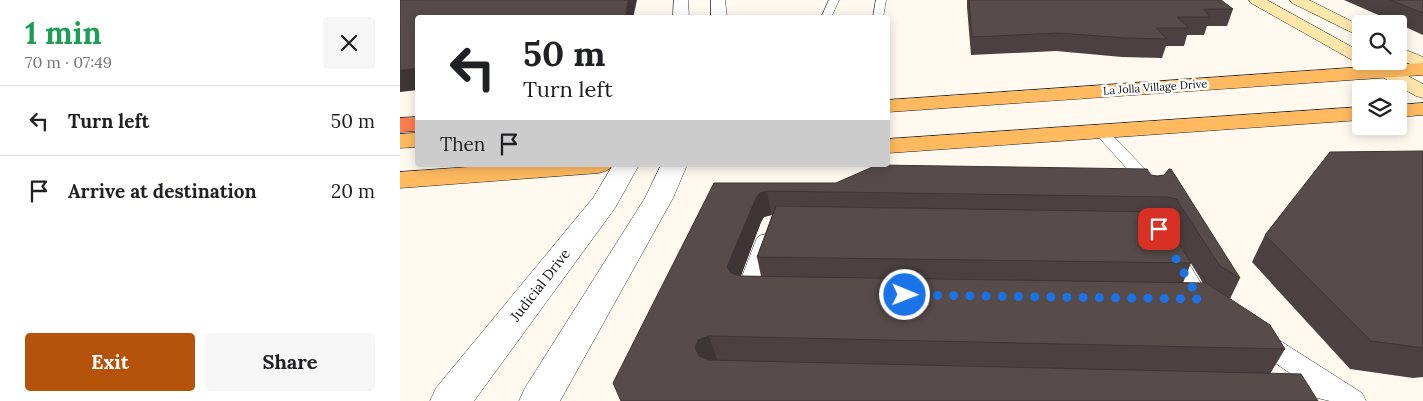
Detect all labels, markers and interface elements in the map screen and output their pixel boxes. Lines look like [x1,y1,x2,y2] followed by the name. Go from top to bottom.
[25,14,102,52] text: 1 min
[1352,15,1407,135] map controls
[1352,15,1407,70] button: search
[323,17,375,69] button: close
[523,31,606,76] text: 50 m
[440,35,505,100] icon: left
[25,52,112,72] text: 70 m · 07:49
[523,75,613,103] text: Turn left
[1102,76,1208,98] street label: La Jolla Village Drive
[1352,80,1407,135] button: layers
[25,107,53,135] icon: left
[68,109,149,133] text: Turn left
[331,109,375,133] text: 50 m
[495,130,523,158] icon: arrive
[440,132,485,156] text: Then
[25,177,53,205] icon: arrive
[68,179,257,203] text: Arrive at destination
[331,179,375,203] text: 20 m
[1138,208,1180,250] pin
[1145,215,1173,243] icon: arrive
[506,245,574,326] street label: Judicial Drive
[878,268,930,320] position arrow
[25,333,195,391] button: Exit
[205,333,375,391] button: Share

